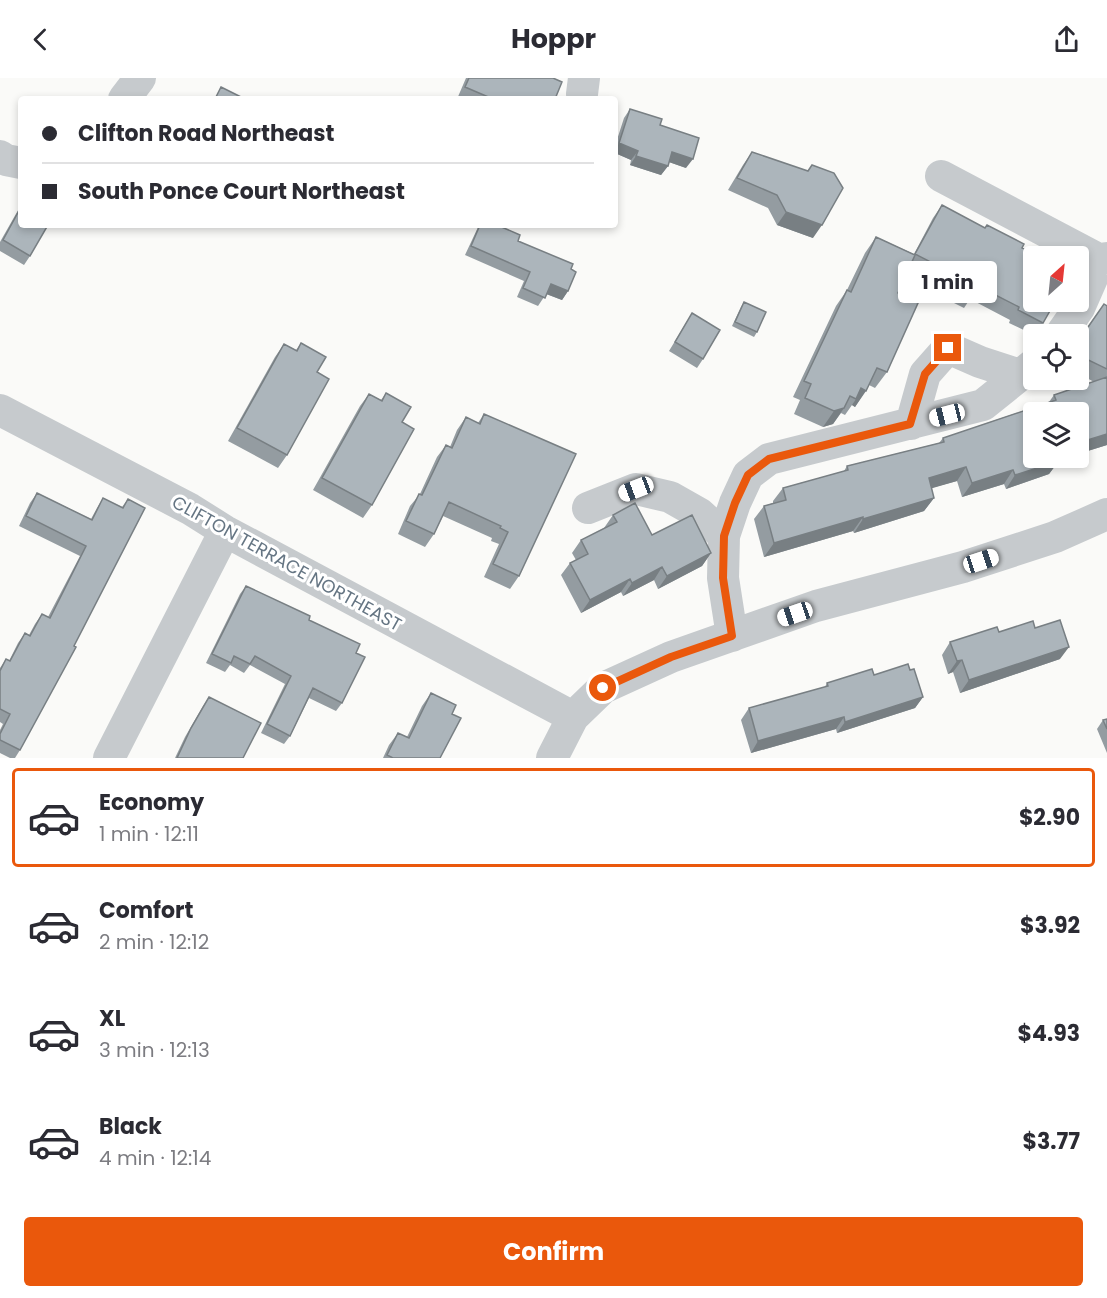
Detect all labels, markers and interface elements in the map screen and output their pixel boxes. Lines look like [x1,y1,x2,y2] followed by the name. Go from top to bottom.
[511,20,596,57] text: Hoppr
[24,23,57,56] icon: back
[1050,23,1083,56] icon: share
[78,118,334,149] text: Clifton Road Northeast
[78,176,405,207] text: South Ponce Court Northeast
[1023,246,1089,312] north arrow
[1023,246,1089,468] map controls
[898,261,998,303] callout: 1 min
[921,268,974,296] text: 1 min
[1023,324,1089,390] button: locate
[934,334,961,361] route end
[927,402,967,428] car
[1023,402,1089,468] button: layers
[616,474,656,504] car
[168,489,407,637] street label: CLIFTON TERRACE NORTHEAST
[961,547,1001,575] car
[775,600,815,628] car
[589,674,616,701] route start
[99,787,204,818] text: Economy
[27,791,81,845] icon: car
[1019,802,1080,833] text: $2.90
[99,820,199,848] text: 1 min · 12:11
[99,895,193,926] text: Comfort
[27,899,81,953] icon: car
[1020,910,1080,941] text: $3.92
[99,928,209,956] text: 2 min · 12:12
[99,1003,125,1034] text: XL
[27,1007,81,1061] icon: car
[1018,1018,1080,1049] text: $4.93
[99,1036,210,1064] text: 3 min · 12:13
[99,1111,162,1142] text: Black
[27,1115,81,1169] icon: car
[1022,1126,1080,1157] text: $3.77
[99,1144,211,1172] text: 4 min · 12:14
[24,1217,1083,1286] button: Confirm

